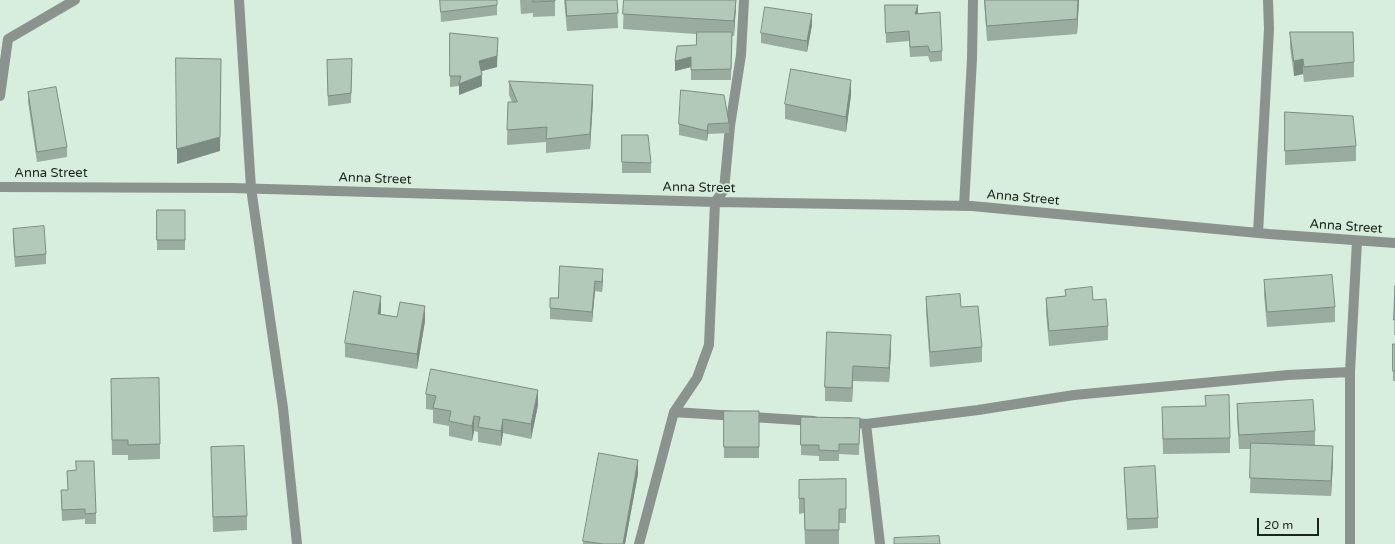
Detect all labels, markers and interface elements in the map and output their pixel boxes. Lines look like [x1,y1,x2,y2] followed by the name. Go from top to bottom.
[14,166,88,182] street label: Anna Street
[338,170,412,188] street label: Anna Street
[662,180,736,196] street label: Anna Street
[986,187,1060,209] street label: Anna Street
[1309,217,1383,237] street label: Anna Street
[1259,510,1321,536] scale bar
[1264,518,1293,532] text: 20 m

